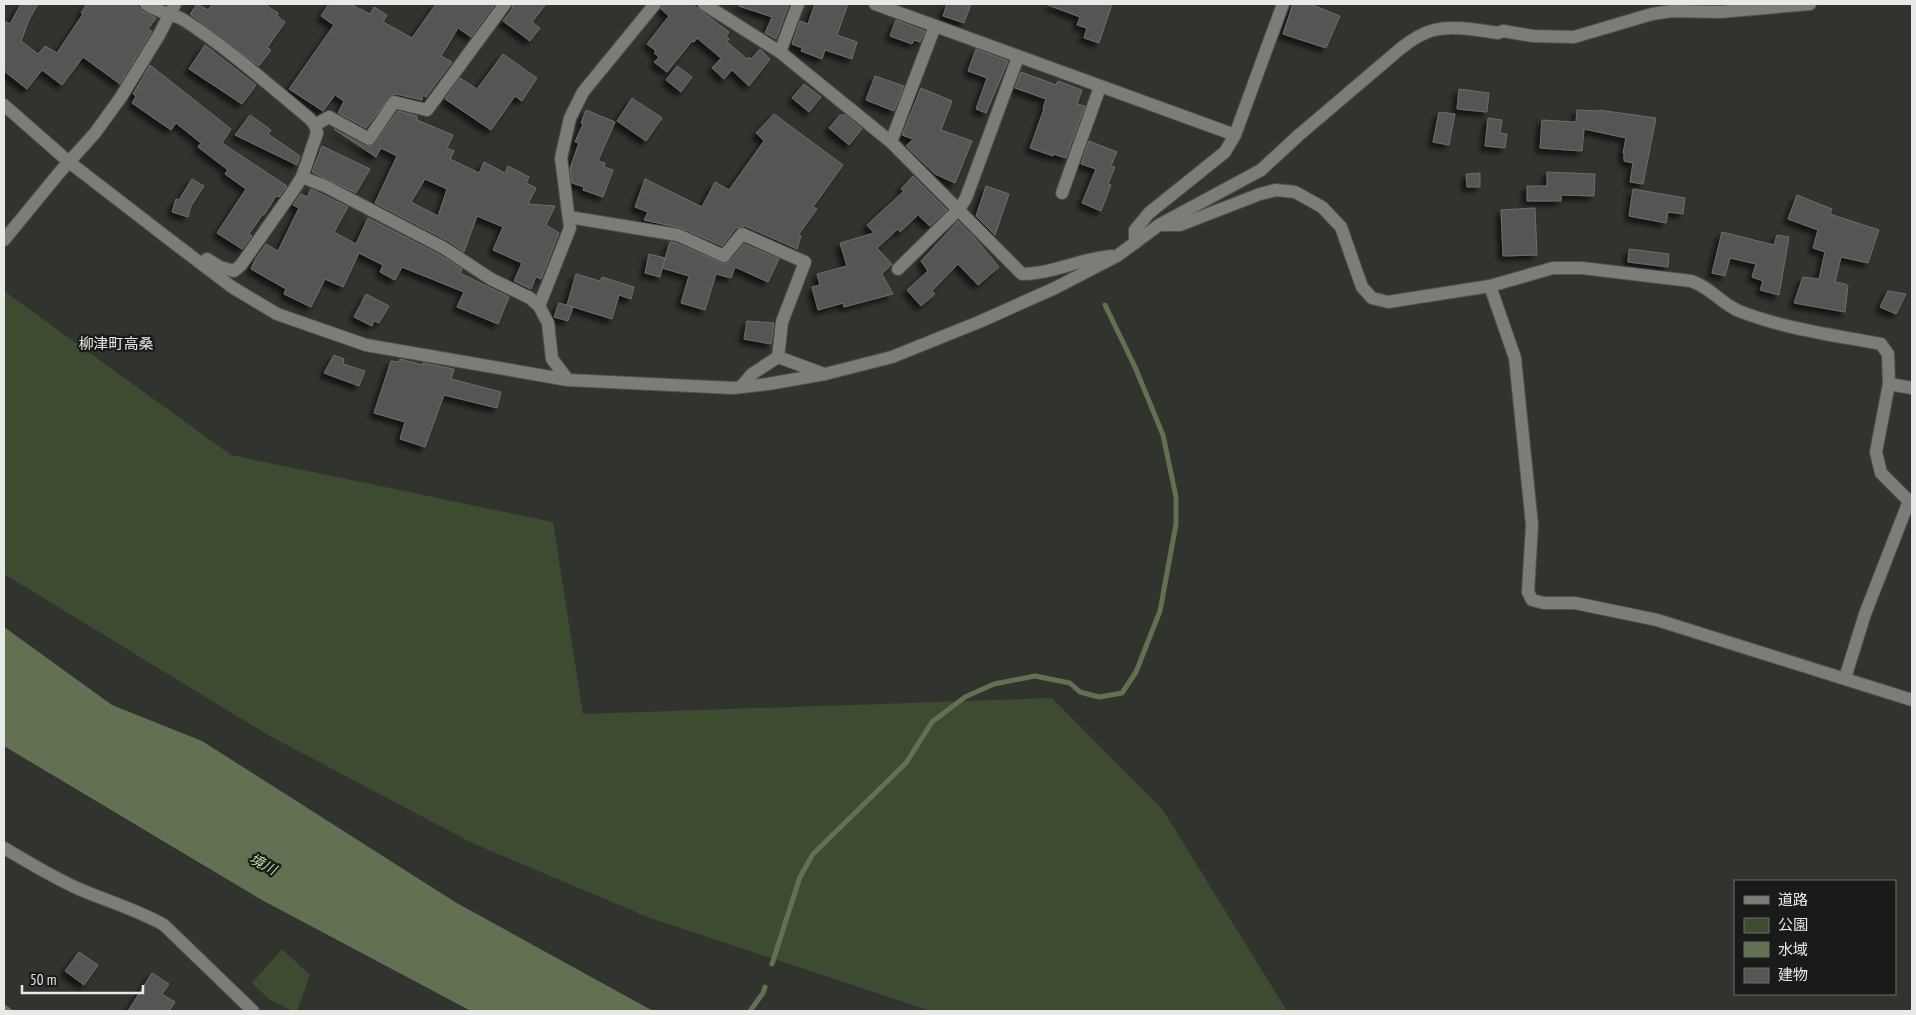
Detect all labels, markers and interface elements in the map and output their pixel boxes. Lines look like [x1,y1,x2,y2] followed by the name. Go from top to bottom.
[78,334,154,353] district label: 柳津町高桑
[246,849,281,879] water label: 境川
[1734,880,1896,995] legend
[1778,890,1808,909] text: 道路
[1778,915,1808,934] text: 公園
[1778,940,1808,959] text: 水域
[22,962,144,994] scale bar
[1778,965,1808,984] text: 建物
[30,970,56,989] text: 50 m

